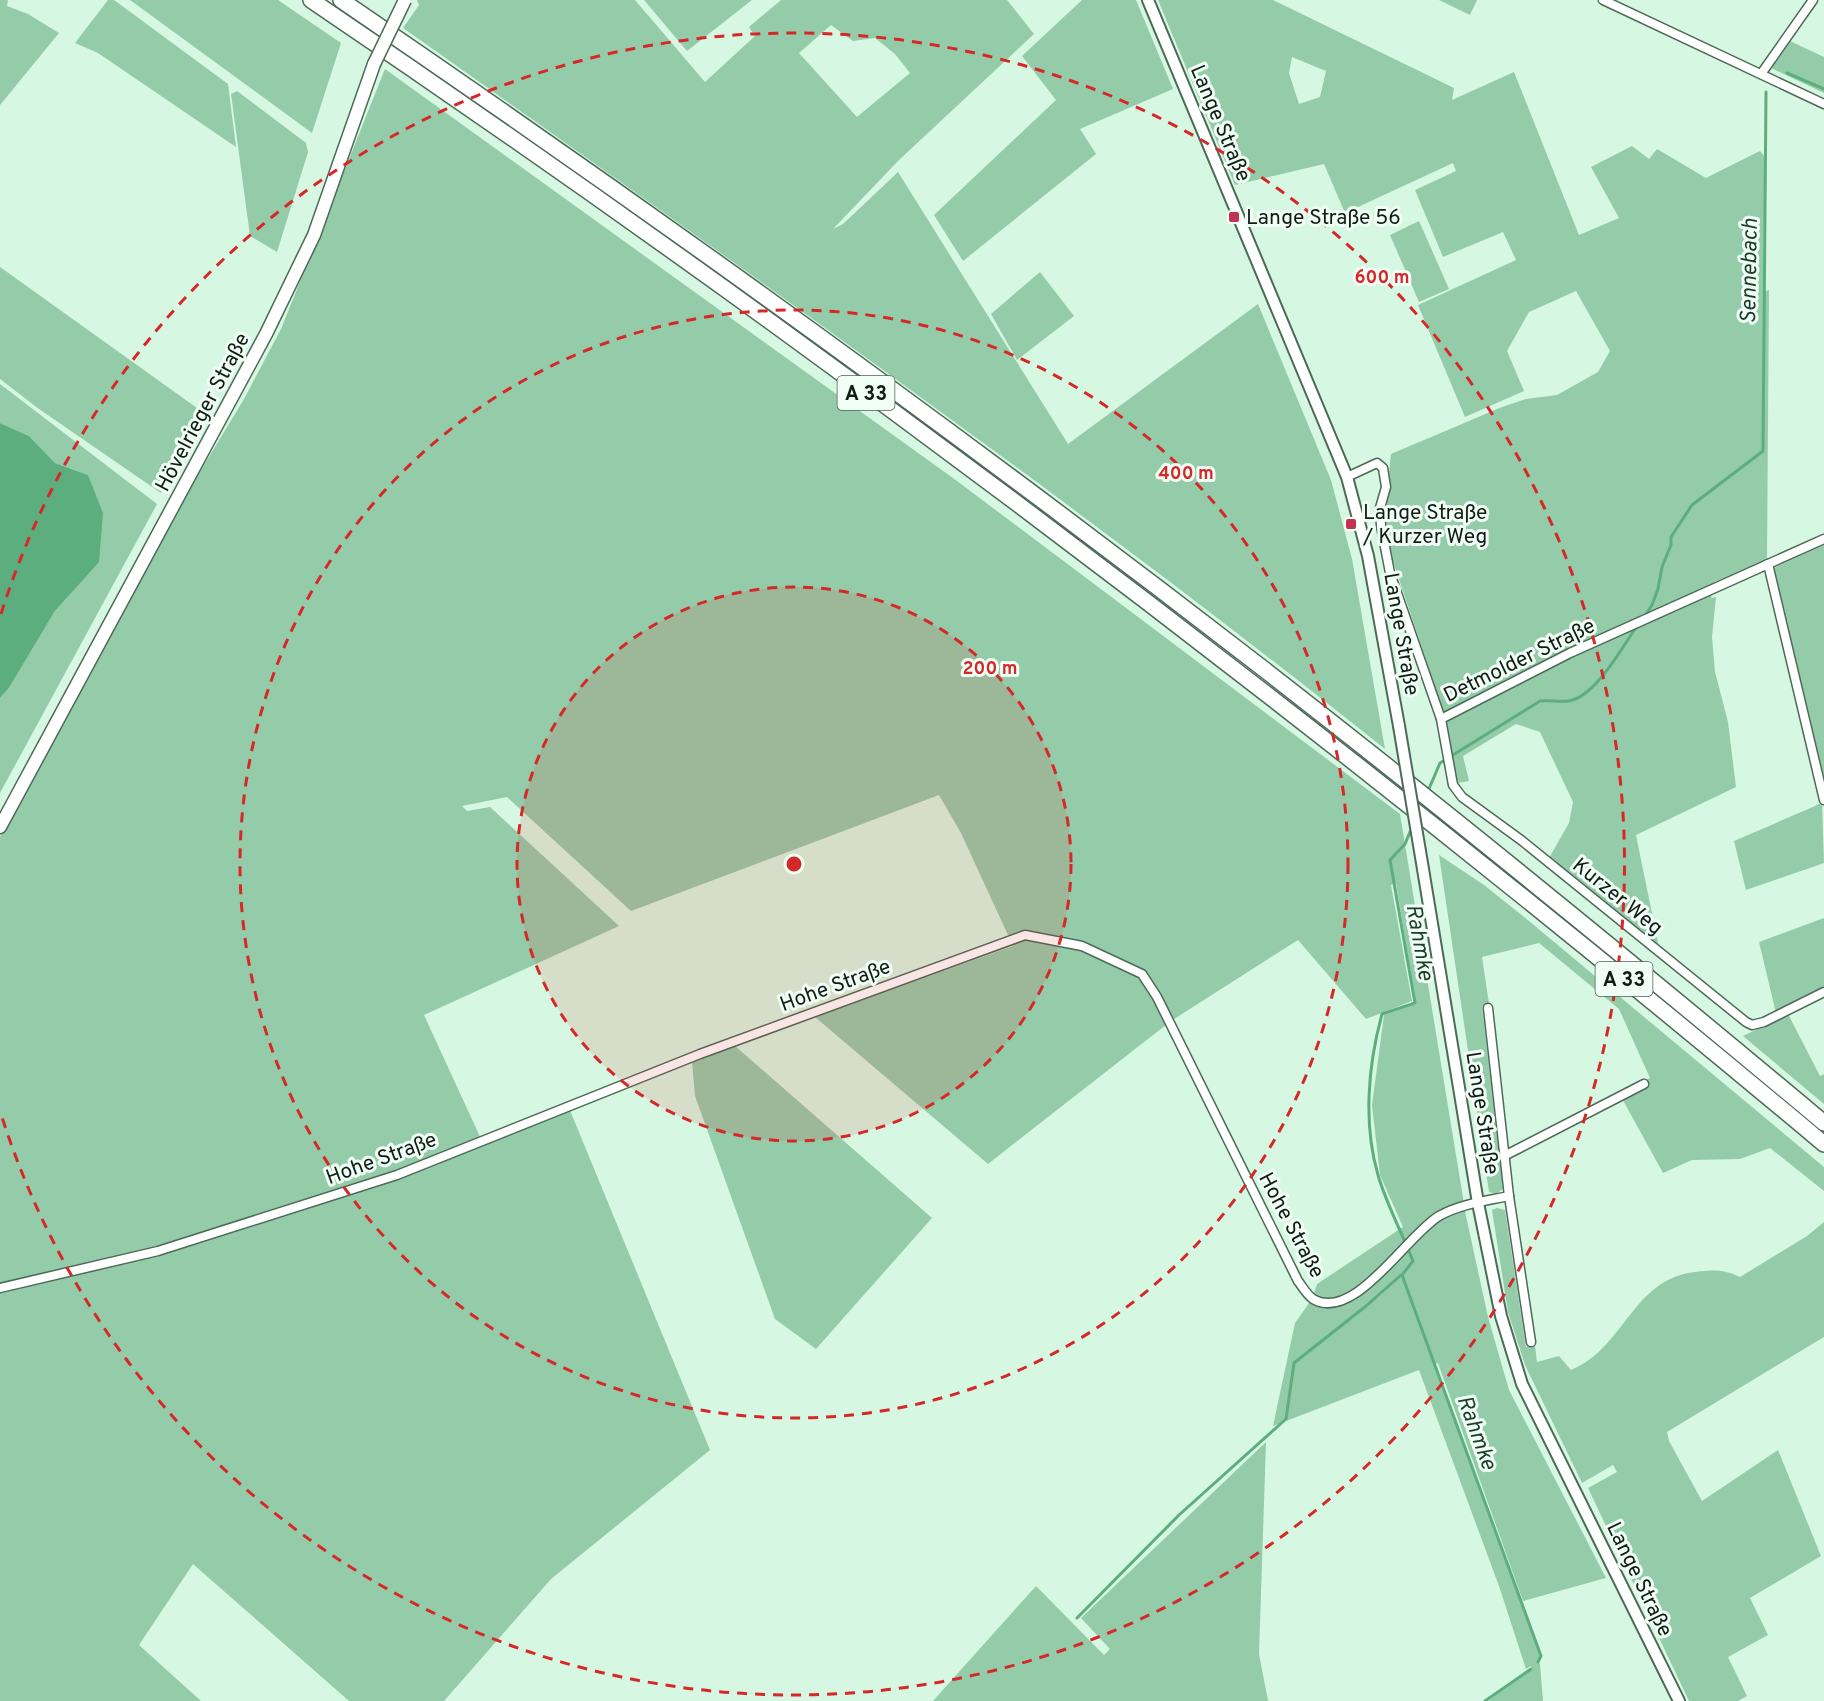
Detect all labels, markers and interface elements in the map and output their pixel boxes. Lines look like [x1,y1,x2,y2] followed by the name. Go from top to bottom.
[1183,61,1256,186] street label: Lange Straße
[1246,205,1401,232] place label: Lange Straße 56
[1227,210,1241,224] marker: Lange Straße 56
[1736,218,1765,324] water label: Sennebach
[1354,267,1410,290] text: 600 m
[150,329,257,497] street label: Hövelrieger Straße
[838,376,894,410] road number: A 33
[1158,463,1214,486] text: 400 m
[1362,500,1487,551] place label: Lange Straße / Kurzer Weg
[1344,517,1358,531] marker: Lange Straße / Kurzer Weg
[1376,571,1425,698] street label: Lange Straße
[1440,613,1600,710] street label: Detmolder Straße
[962,658,1018,681] text: 200 m
[1566,852,1668,942] street label: Kurzer Weg
[784,854,804,874] centre of rings
[1399,902,1439,983] water label: Rahmke
[776,954,895,1019] street label: Hohe Straße
[1596,962,1652,996] road number: A 33
[1458,1050,1505,1177] street label: Lange Straße
[322,1127,441,1192] street label: Hohe Straße
[1252,1168,1330,1283] street label: Hohe Straße
[1450,1392,1502,1474] water label: Rahmke
[1599,1518,1678,1641] street label: Lange Straße

